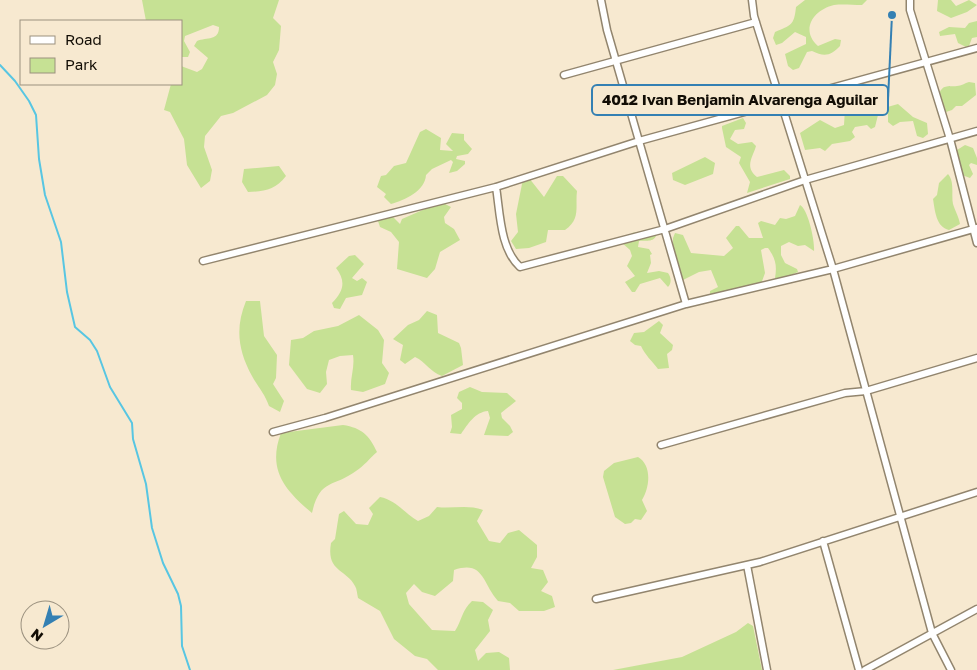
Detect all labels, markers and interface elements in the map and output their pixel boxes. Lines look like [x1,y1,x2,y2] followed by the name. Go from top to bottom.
[20,20,182,85] legend
[65,30,102,48] text: Road
[65,55,98,73] text: Park
[592,85,888,115] callout: 4012 Ivan Benjamin Alvarenga Aguilar
[602,90,878,108] text: 4012 Ivan Benjamin Alvarenga Aguilar
[20,600,70,650] north arrow
[27,626,46,646] text: N

